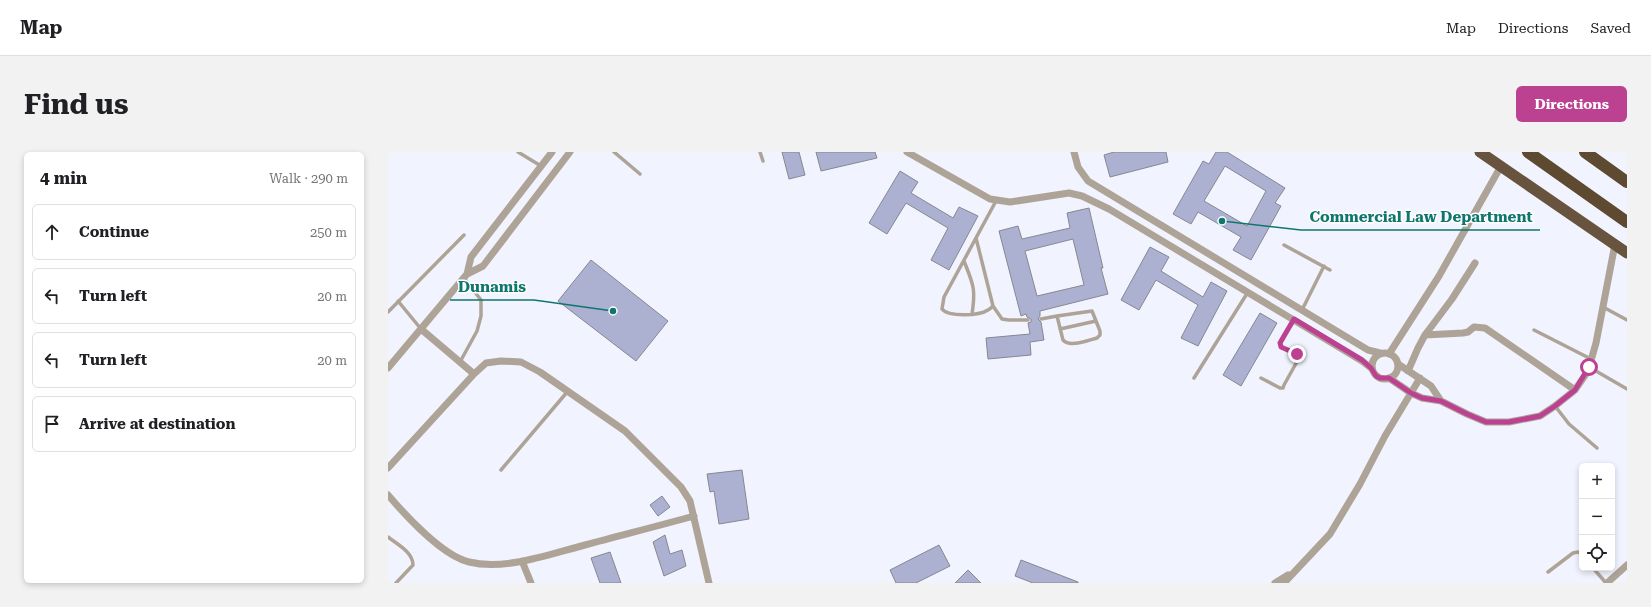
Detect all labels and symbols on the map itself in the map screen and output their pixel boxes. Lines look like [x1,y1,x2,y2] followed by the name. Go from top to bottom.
[1301,203,1540,230] callout: Commercial Law Department
[1309,208,1533,226] text: Commercial Law Department
[450,273,534,300] callout: Dunamis
[458,278,526,296] text: Dunamis
[1288,345,1306,363] route end
[1580,358,1598,376] route start

